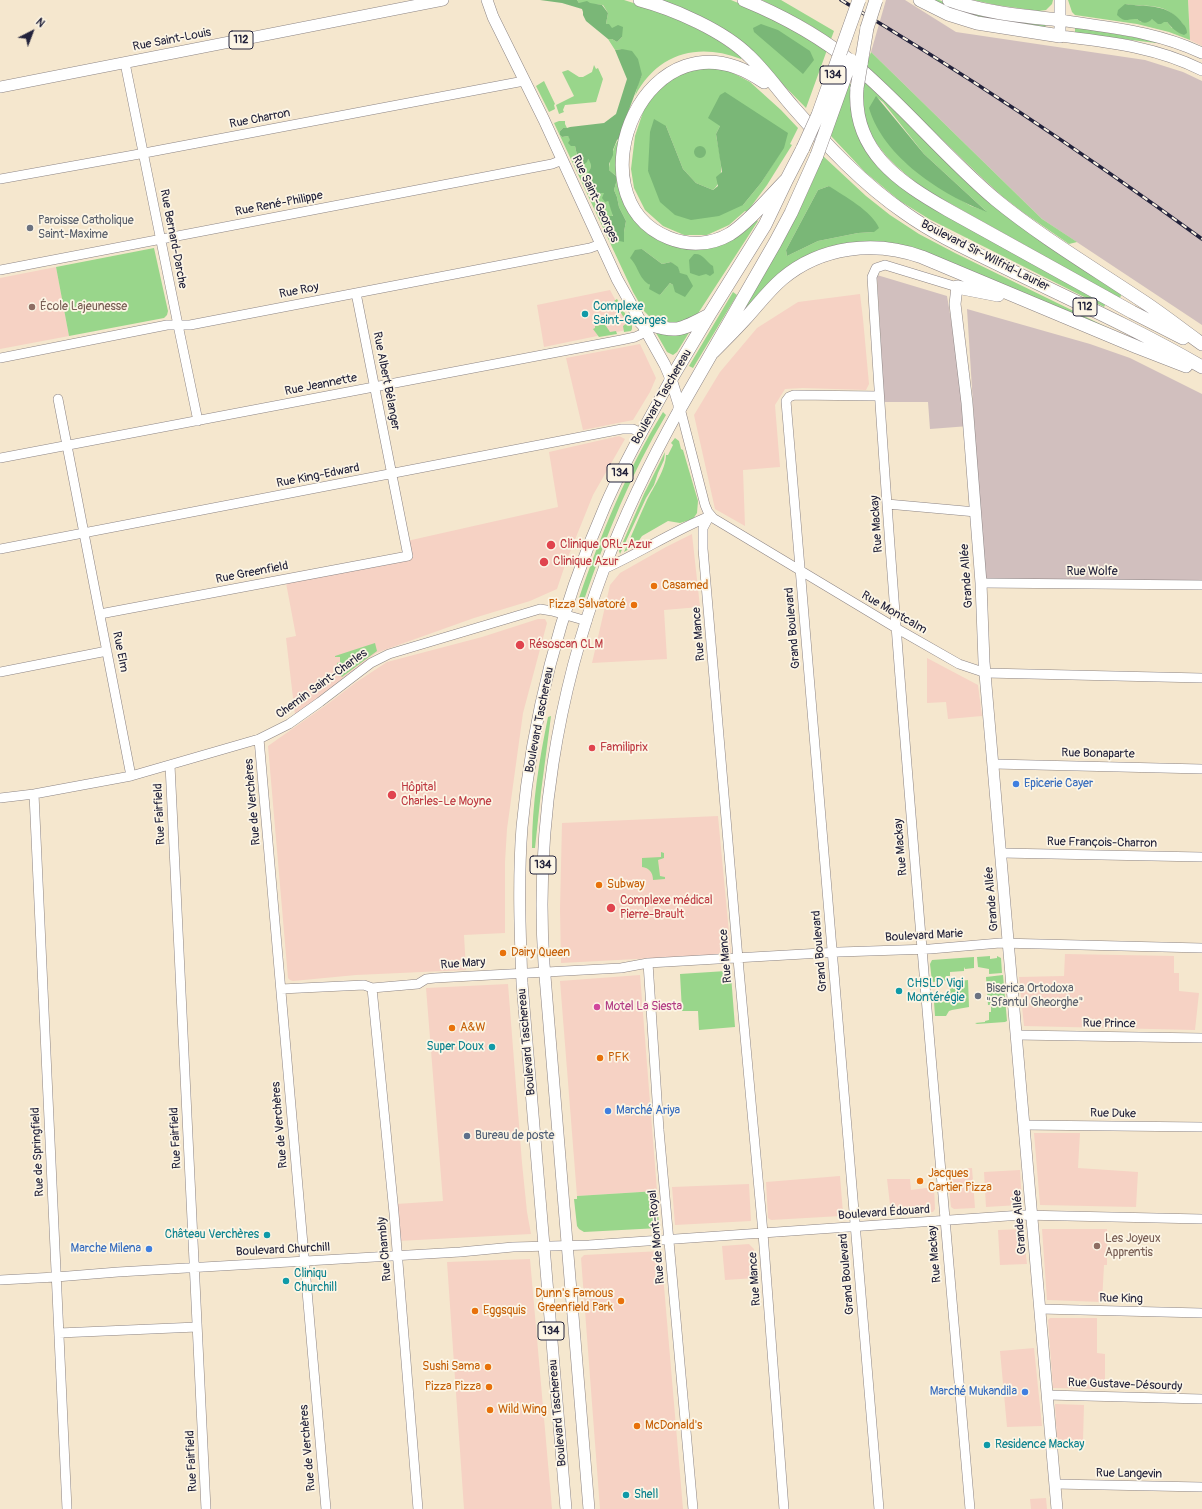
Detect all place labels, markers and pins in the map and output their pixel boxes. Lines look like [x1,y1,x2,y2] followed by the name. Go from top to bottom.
[38,214,134,242] place label: Paroisse Catholique Saint-Maxime
[25,223,35,233] marker: Paroisse Catholique Saint-Maxime
[40,300,127,314] place label: École Lajeunesse
[593,300,666,328] place label: Complexe Saint-Georges
[27,302,37,312] marker: École Lajeunesse
[580,309,590,319] marker: Complexe Saint-Georges
[560,538,652,552] place label: Clinique ORL-Azur
[545,539,557,551] marker: Clinique ORL-Azur
[553,555,619,569] place label: Clinique Azur
[538,556,550,568] marker: Clinique Azur
[662,579,708,593] place label: Casamed
[649,581,659,591] marker: Casamed
[549,598,626,612] place label: Pizza Salvatoré
[629,600,639,610] marker: Pizza Salvatoré
[529,638,603,652] place label: Résoscan CLM
[514,639,526,651] marker: Résoscan CLM
[600,741,648,755] place label: Familiprix
[587,743,597,753] marker: Familiprix
[1024,777,1093,791] place label: Epicerie Cayer
[1011,779,1021,789] marker: Epicerie Cayer
[401,781,491,809] place label: Hôpital Charles-Le Moyne
[386,789,398,801] marker: Hôpital Charles-Le Moyne
[607,878,645,892] place label: Subway
[594,880,604,890] marker: Subway
[620,894,713,922] place label: Complexe médical Pierre-Brault
[605,902,617,914] marker: Complexe médical Pierre-Brault
[511,946,570,960] place label: Dairy Queen
[498,948,508,958] marker: Dairy Queen
[907,977,965,1005] place label: CHSLD Vigi Montérégie
[986,982,1083,1010] place label: Biserica Ortodoxa "Sfantul Gheorghe"
[894,986,904,996] marker: CHSLD Vigi Montérégie
[973,991,983,1001] marker: Biserica Ortodoxa "Sfantul Gheorghe"
[605,1000,682,1014] place label: Motel La Siesta
[592,1002,602,1012] marker: Motel La Siesta
[460,1021,486,1035] place label: A&W
[447,1023,457,1033] marker: A&W
[426,1040,484,1054] place label: Super Doux
[487,1042,497,1052] marker: Super Doux
[608,1051,629,1065] place label: PFK
[595,1053,605,1063] marker: PFK
[616,1104,680,1118] place label: Marché Ariya
[603,1106,613,1116] marker: Marché Ariya
[475,1129,555,1143] place label: Bureau de poste
[462,1131,472,1141] marker: Bureau de poste
[928,1167,992,1195] place label: Jacques Cartier Pizza
[915,1176,925,1186] marker: Jacques Cartier Pizza
[165,1228,259,1242] place label: Château Verchères
[262,1230,272,1240] marker: Château Verchères
[1105,1232,1161,1260] place label: Les Joyeux Apprentis
[1092,1241,1102,1251] marker: Les Joyeux Apprentis
[71,1242,141,1256] place label: Marche Milena
[144,1244,154,1254] marker: Marche Milena
[294,1267,337,1295] place label: Cliniqu Churchill
[281,1276,291,1286] marker: Cliniqu Churchill
[535,1287,613,1315] place label: Dunn's Famous Greenfield Park
[616,1296,626,1306] marker: Dunn's Famous Greenfield Park
[483,1304,526,1318] place label: Eggsquis
[470,1306,480,1316] marker: Eggsquis
[422,1360,480,1374] place label: Sushi Sama
[483,1362,493,1372] marker: Sushi Sama
[425,1380,481,1394] place label: Pizza Pizza
[484,1382,494,1392] marker: Pizza Pizza
[930,1385,1017,1399] place label: Marché Mukandila
[1020,1387,1030,1397] marker: Marché Mukandila
[498,1403,547,1417] place label: Wild Wing
[485,1405,495,1415] marker: Wild Wing
[645,1419,702,1433] place label: McDonald's
[632,1421,642,1431] marker: McDonald's
[995,1438,1084,1452] place label: Residence Mackay
[982,1440,992,1450] marker: Residence Mackay
[634,1488,658,1502] place label: Shell
[621,1490,631,1500] marker: Shell

